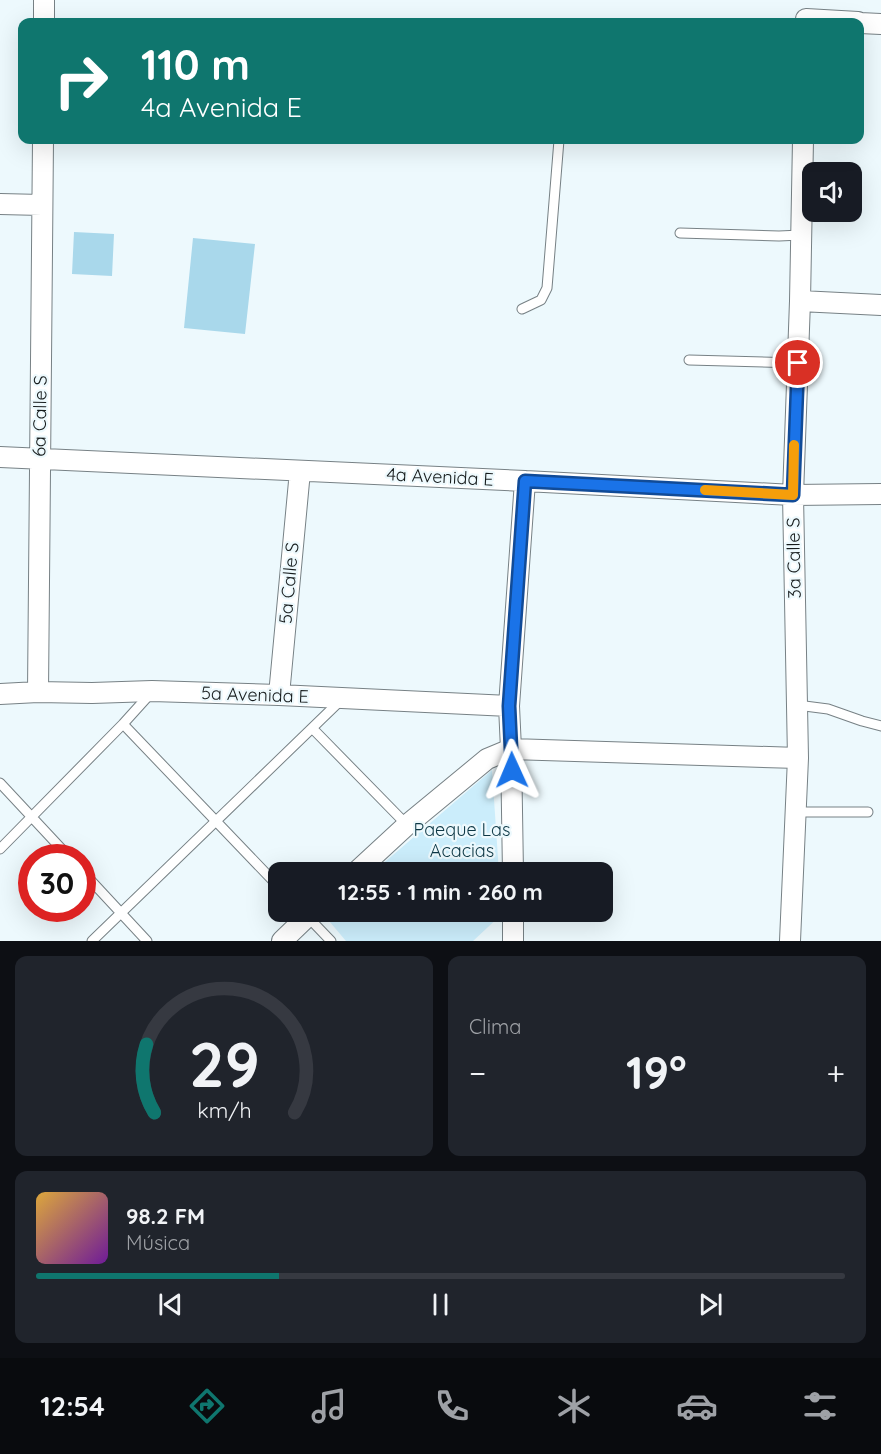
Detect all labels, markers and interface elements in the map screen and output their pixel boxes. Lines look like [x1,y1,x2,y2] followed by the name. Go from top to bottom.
[141,38,250,91] text: 110 m
[42,42,120,120] icon: right
[141,90,302,124] text: 4a Avenida E
[802,162,862,222] map controls
[802,162,862,222] button: sound
[772,337,823,388] pin
[781,346,814,379] icon: arrive
[27,375,52,457] street label: 6a Calle S
[386,462,494,491] street label: 4a Avenida E
[781,517,806,599] street label: 3a Calle S
[273,541,304,625] street label: 5a Calle S
[201,681,309,708] street label: 5a Avenida E
[480,738,544,802] position arrow
[414,818,510,862] park label: Paeque Las Acacias
[18,844,96,922] speed limit sign: 30
[338,878,543,906] text: 12:55 · 1 min · 260 m
[469,1014,521,1039] text: Clima
[189,1025,259,1103] text: 29
[626,1044,687,1100] text: 19°
[469,1052,486,1093] text: −
[826,1052,845,1093] text: +
[197,1097,251,1123] text: km/h
[126,1202,205,1230] text: 98.2 FM
[126,1230,190,1255] text: Música
[154,1288,187,1321] icon: previous
[424,1288,457,1321] icon: pause
[694,1288,727,1321] icon: next
[186,1385,228,1427] icon: directions
[308,1385,350,1427] icon: music
[431,1385,473,1427] icon: phone
[553,1385,595,1427] icon: climate
[676,1385,718,1427] icon: car
[799,1385,841,1427] icon: filters
[40,1389,105,1423] text: 12:54

